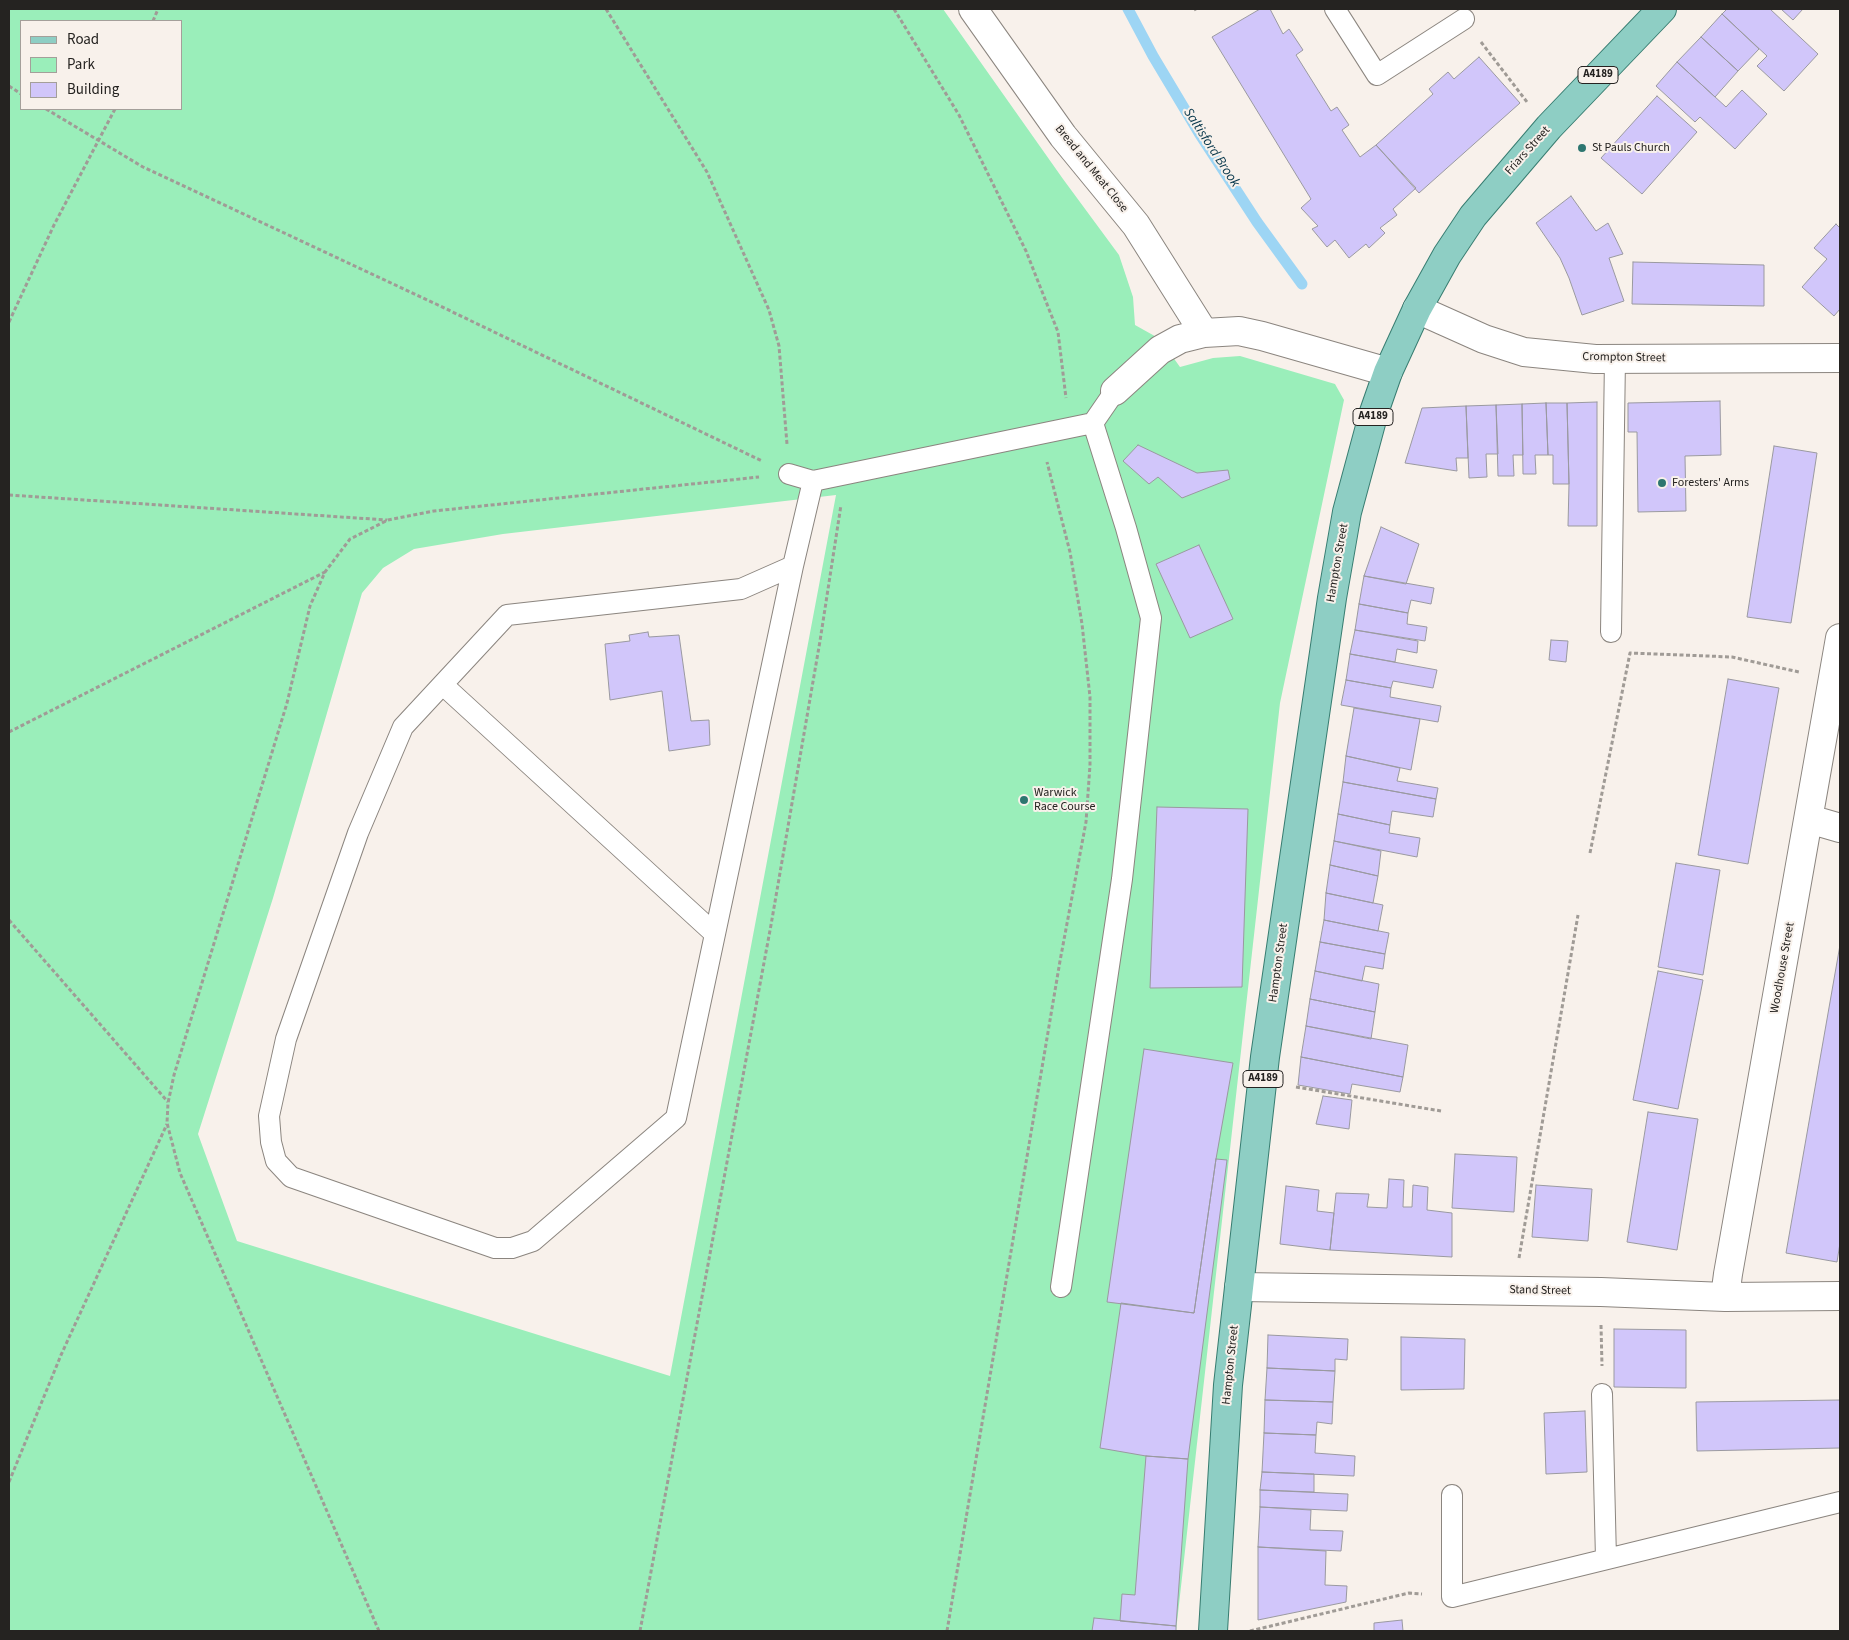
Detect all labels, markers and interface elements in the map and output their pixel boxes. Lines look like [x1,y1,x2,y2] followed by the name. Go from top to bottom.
[20,20,182,110] legend
[67,29,99,50] text: Road
[67,54,95,75] text: Park
[1578,66,1618,84] road number: A4189
[67,79,119,100] text: Building
[1179,105,1243,191] water label: Saltisford Brook
[1051,123,1131,215] street label: Bread and Meat Close
[1502,124,1554,178] street label: Friars Street
[1592,141,1670,155] place label: St Pauls Church
[1576,142,1588,154] marker: St Pauls Church
[1582,350,1666,366] street label: Crompton Street
[1353,408,1393,426] road number: A4189
[1672,476,1749,490] place label: Foresters' Arms
[1656,477,1668,489] marker: Foresters' Arms
[1324,523,1352,603] street label: Hampton Street
[1034,786,1095,814] place label: Warwick Race Course
[1018,794,1030,806] marker: Warwick Race Course
[1768,921,1798,1015] street label: Woodhouse Street
[1266,923,1292,1003] street label: Hampton Street
[1243,1070,1283,1088] road number: A4189
[1509,1283,1571,1299] street label: Stand Street
[1220,1325,1242,1405] street label: Hampton Street

